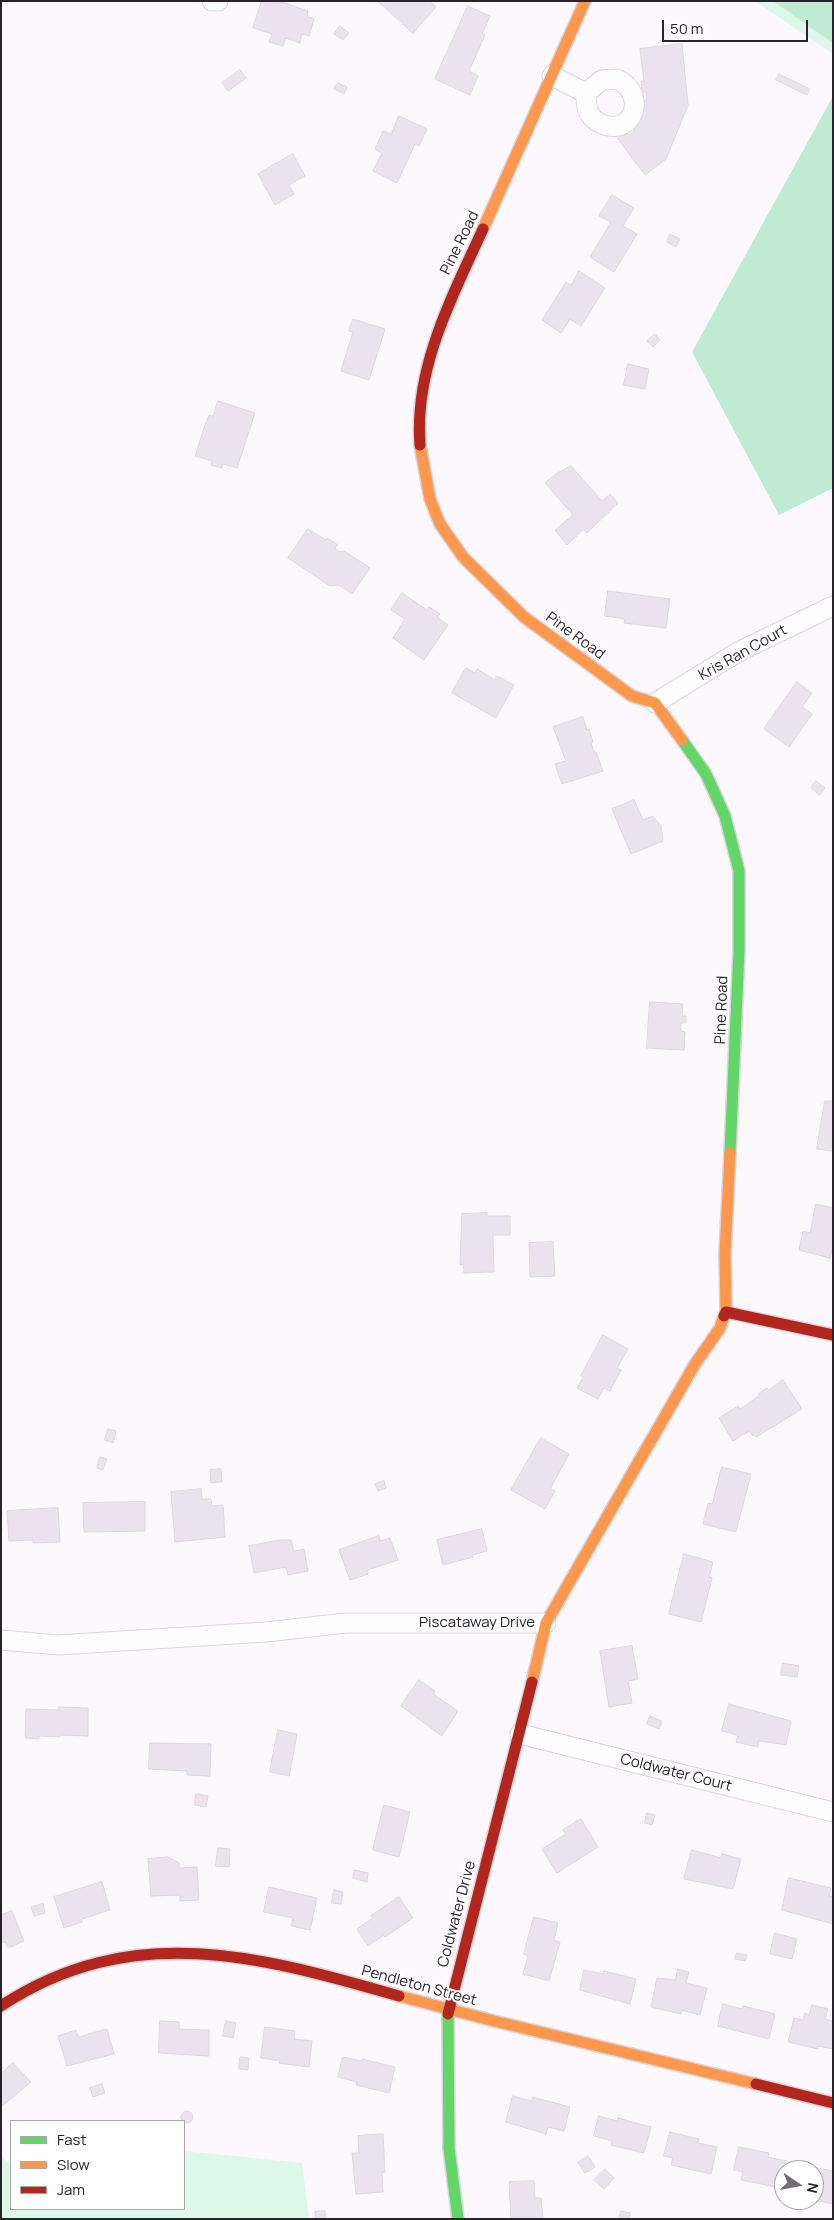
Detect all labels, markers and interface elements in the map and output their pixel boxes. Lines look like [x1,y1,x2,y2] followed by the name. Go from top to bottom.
[664,10,810,42] scale bar
[670,18,704,39] text: 50 m
[437,208,483,278] street label: Pine Road
[542,609,608,663] street label: Pine Road
[696,621,790,685] street label: Kris Ran Court
[712,975,732,1045] street label: Pine Road
[419,1614,535,1632] street label: Piscataway Drive
[618,1750,734,1796] street label: Coldwater Court
[434,1859,480,1969] street label: Coldwater Drive
[360,1962,478,2010] street label: Pendleton Street
[10,2120,185,2210] legend
[57,2129,86,2150] text: Fast
[57,2154,90,2175] text: Slow
[774,2160,824,2210] north arrow
[57,2179,85,2200] text: Jam
[803,2181,824,2195] text: N

